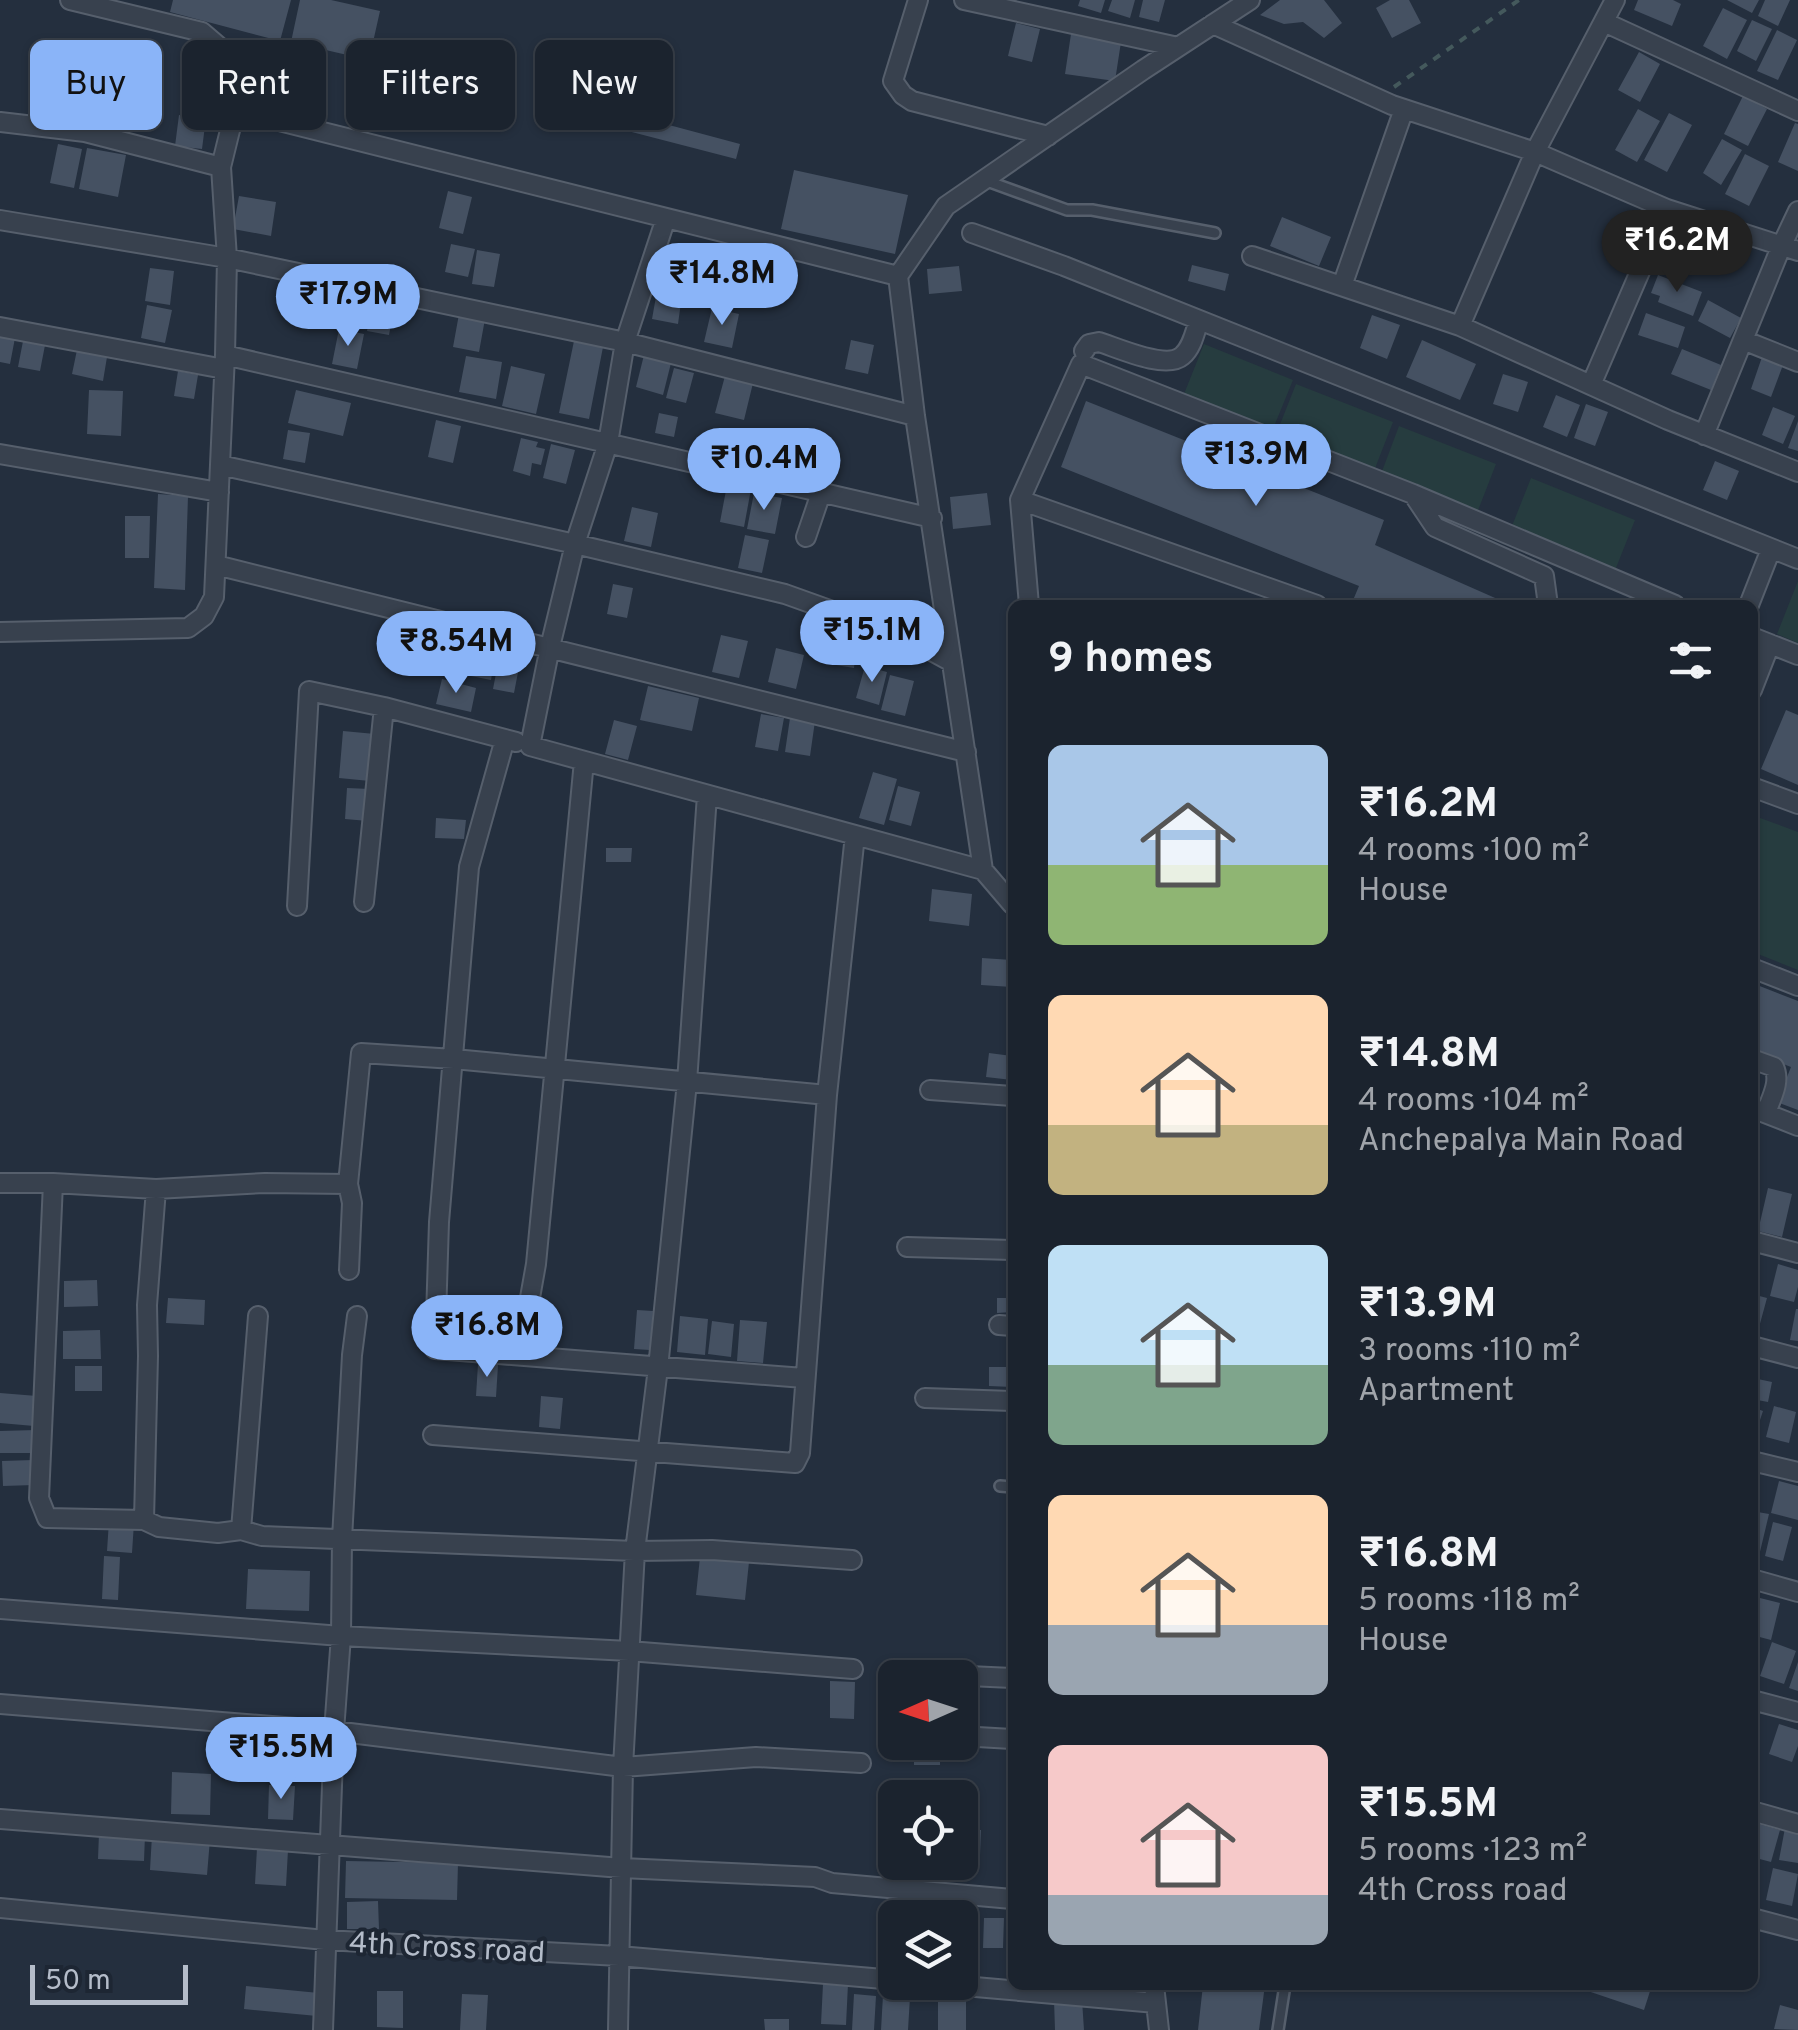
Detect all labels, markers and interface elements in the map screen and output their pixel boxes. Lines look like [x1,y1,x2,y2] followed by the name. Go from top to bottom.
[30,40,162,130] chip: Buy
[182,40,326,130] chip: Rent
[346,40,515,130] chip: Filters
[535,40,673,130] chip: New
[1596,210,1758,295] pin: ₹16.2M
[1624,222,1730,262] text: ₹16.2M
[641,243,803,328] pin: ₹14.8M
[668,255,776,295] text: ₹14.8M
[267,264,429,349] pin: ₹17.9M
[298,276,398,316] text: ₹17.9M
[1175,424,1337,509] pin: ₹13.9M
[683,428,845,513] pin: ₹10.4M
[1203,436,1309,476] text: ₹13.9M
[709,440,819,480] text: ₹10.4M
[791,600,953,685] pin: ₹15.1M
[375,611,537,696] pin: ₹8.54M
[822,612,922,652] text: ₹15.1M
[399,623,513,663] text: ₹8.54M
[1663,633,1718,688] icon: filters
[1048,634,1213,687] text: 9 homes
[1358,779,1498,832] text: ₹16.2M
[1128,785,1248,905] icon: home
[1358,832,1589,872] text: 4 rooms · 100 m²
[1358,872,1448,912] text: House
[1358,1029,1500,1082] text: ₹14.8M
[1128,1035,1248,1155] icon: home
[1358,1082,1589,1122] text: 4 rooms · 104 m²
[1358,1122,1684,1162] text: Anchepalya Main Road
[1358,1279,1497,1332] text: ₹13.9M
[1128,1285,1248,1405] icon: home
[406,1295,568,1380] pin: ₹16.8M
[433,1307,541,1347] text: ₹16.8M
[1358,1332,1580,1372] text: 3 rooms · 110 m²
[1358,1372,1514,1412] text: Apartment
[1358,1529,1499,1582] text: ₹16.8M
[1128,1535,1248,1655] icon: home
[1358,1582,1580,1622] text: 5 rooms · 118 m²
[1358,1622,1448,1662] text: House
[878,1660,978,1760] north arrow
[878,1660,978,2000] map controls
[200,1717,362,1802] pin: ₹15.5M
[228,1729,334,1769] text: ₹15.5M
[1358,1779,1498,1832] text: ₹15.5M
[878,1780,978,1880] button: locate
[1128,1785,1248,1905] icon: home
[1358,1832,1587,1872] text: 5 rooms · 123 m²
[1358,1872,1568,1912] text: 4th Cross road
[878,1900,978,2000] button: layers
[348,1926,546,1973] street label: 4th Cross road
[30,1960,188,2004] scale bar
[45,1964,111,2000] text: 50 m

